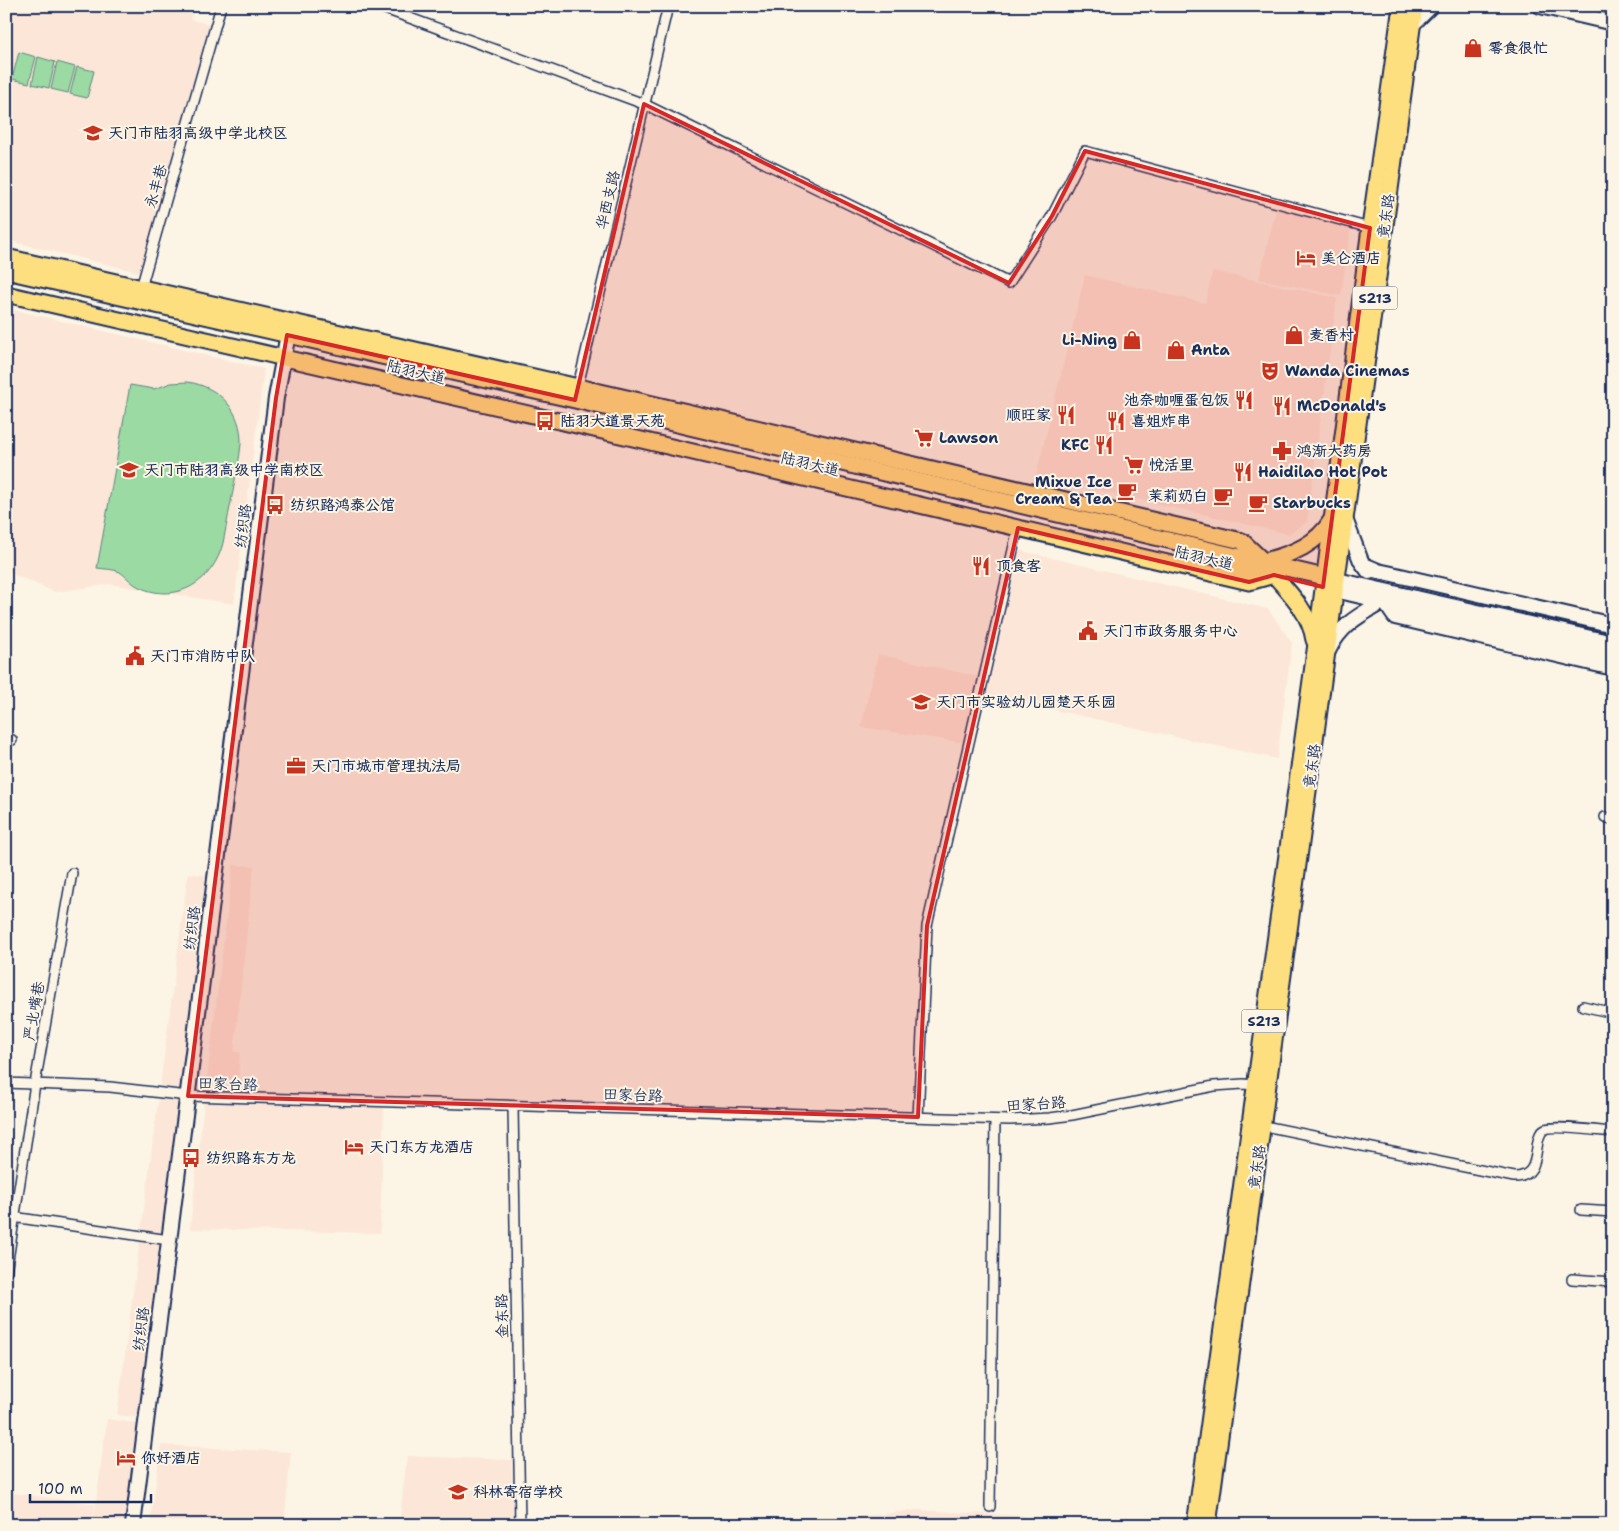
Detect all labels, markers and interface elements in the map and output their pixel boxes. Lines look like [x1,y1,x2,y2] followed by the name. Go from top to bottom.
[1462,37,1484,59] shop icon: 零食很忙
[1488,38,1548,58] place label: 零食很忙
[82,122,104,144] school or university icon: 天门市陆羽高级中学北校区
[108,123,288,143] place label: 天门市陆羽高级中学北校区
[140,162,172,210] street label: 永丰巷
[592,169,624,231] street label: 华西支路
[1373,192,1399,240] street label: 竟东路
[1295,247,1317,269] hotel icon: 美仑酒店
[1321,248,1381,268] place label: 美仑酒店
[1352,286,1398,310] road number: S213
[1283,324,1305,346] shop icon: 麦香村
[1309,325,1354,345] place label: 麦香村
[1121,329,1143,351] shop icon: Li-Ning
[1062,330,1117,350] place label: Li-Ning
[1165,339,1187,361] shop icon: Anta
[1191,340,1230,360] place label: Anta
[385,356,447,388] street label: 陆羽大道
[1259,360,1281,382] theatre icon: Wanda Cinemas
[1285,361,1410,381] place label: Wanda Cinemas
[1233,389,1255,411] restaurant icon: 池奈咖喱蛋包饭
[1124,390,1229,410] place label: 池奈咖喱蛋包饭
[1271,395,1293,417] restaurant icon: McDonald's
[1297,396,1387,416] place label: McDonald's
[1055,404,1077,426] restaurant icon: 顺旺家
[1006,405,1051,425] place label: 顺旺家
[534,410,556,432] bus stop icon: 陆羽大道景天苑
[1105,410,1127,432] restaurant icon: 喜姐炸串
[560,411,665,431] place label: 陆羽大道景天苑
[1131,411,1191,431] place label: 喜姐炸串
[913,427,935,449] supermarket icon: Lawson
[939,428,998,448] place label: Lawson
[1093,434,1115,456] restaurant icon: KFC
[1061,435,1089,455] place label: KFC
[1271,440,1293,462] pharmacy icon: 鸿渐大药房
[1297,441,1372,461] place label: 鸿渐大药房
[779,448,841,480] street label: 陆羽大道
[1123,454,1145,476] supermarket icon: 悦活里
[1149,455,1194,475] place label: 悦活里
[118,459,140,481] school or university icon: 天门市陆羽高级中学南校区
[144,460,324,480] place label: 天门市陆羽高级中学南校区
[1232,461,1254,483] restaurant icon: Haidilao Hot Pot
[1258,462,1388,482] place label: Haidilao Hot Pot
[1015,472,1113,509] place label: Mixue Ice Cream & Tea
[1116,480,1138,502] cafe icon: Mixue Ice Cream & Tea
[1212,485,1234,507] cafe icon: 茉莉奶白
[1148,486,1208,506] place label: 茉莉奶白
[1247,492,1269,514] cafe icon: Starbucks
[1273,493,1351,513] place label: Starbucks
[264,494,286,516] bus stop icon: 纺织路鸿泰公馆
[290,495,395,515] place label: 纺织路鸿泰公馆
[230,502,256,550] street label: 纺织路
[1173,542,1235,574] street label: 陆羽大道
[970,555,992,577] restaurant icon: 顶食客
[996,556,1041,576] place label: 顶食客
[1077,620,1099,642] public building icon: 天门市政务服务中心
[1103,621,1238,641] place label: 天门市政务服务中心
[124,645,146,667] public building icon: 天门市消防中队
[150,646,255,666] place label: 天门市消防中队
[910,691,932,713] school or university icon: 天门市实验幼儿园楚天乐园
[936,692,1116,712] place label: 天门市实验幼儿园楚天乐园
[1299,742,1325,790] street label: 竟东路
[285,755,307,777] office icon: 天门市城市管理执法局
[311,756,461,776] place label: 天门市城市管理执法局
[179,904,205,952] street label: 纺织路
[19,980,49,1042] street label: 严北嘴巷
[1242,1009,1286,1032] road number: S213
[198,1073,258,1095] street label: 田家台路
[603,1084,663,1106] street label: 田家台路
[1005,1092,1067,1116] street label: 田家台路
[343,1136,365,1158] hotel icon: 天门东方龙酒店
[369,1137,474,1157] place label: 天门东方龙酒店
[1244,1143,1270,1191] street label: 竟东路
[180,1147,202,1169] bus stop icon: 纺织路东方龙
[206,1148,296,1168] place label: 纺织路东方龙
[492,1293,512,1339] street label: 金东路
[128,1305,154,1353] street label: 纺织路
[115,1447,137,1469] hotel icon: 你好酒店
[141,1448,201,1468] place label: 你好酒店
[30,1471,151,1503] scale bar
[38,1479,83,1499] text: 100 m
[447,1481,469,1503] school or university icon: 科林寄宿学校
[473,1482,563,1502] place label: 科林寄宿学校

